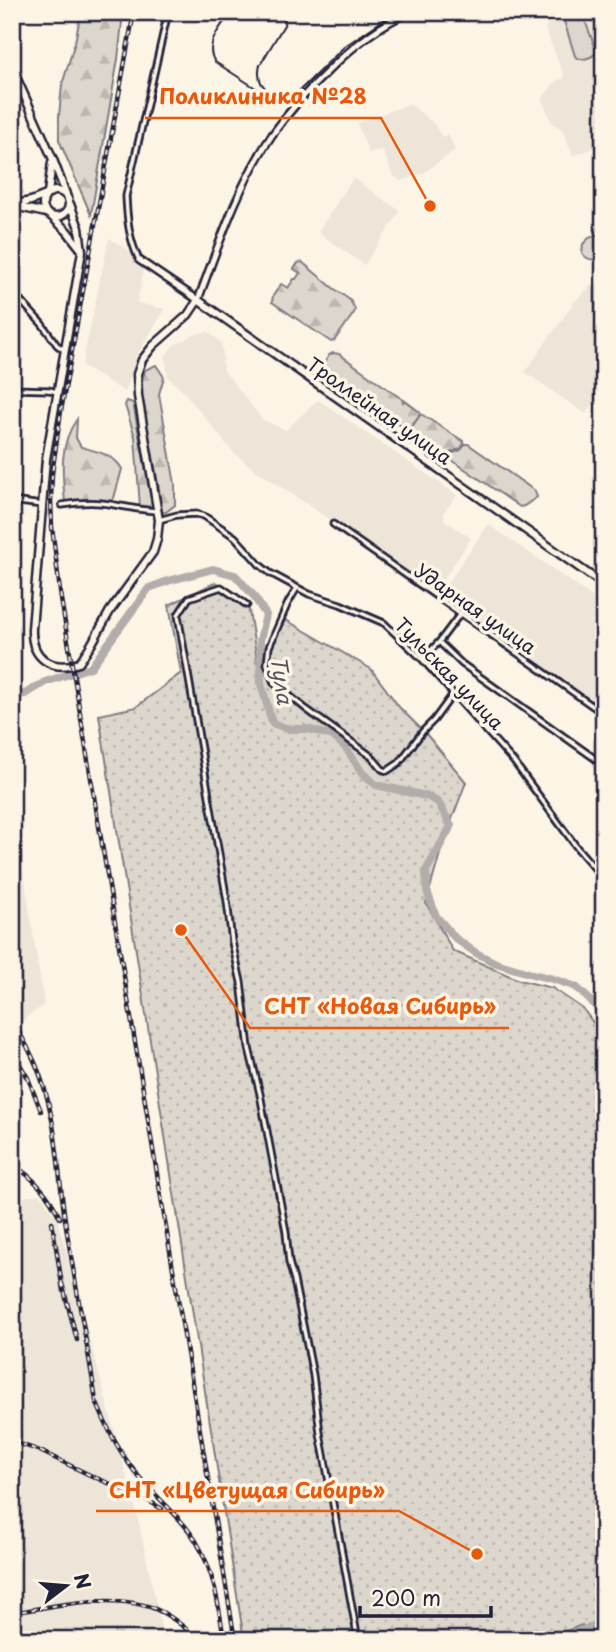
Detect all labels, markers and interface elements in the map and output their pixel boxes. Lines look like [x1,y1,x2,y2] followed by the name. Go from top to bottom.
[145,76,381,118] callout: Поликлиника №28
[159,79,367,111] text: Поликлиника №28
[302,349,458,471] street label: Троллейная улица
[410,556,542,660] street label: Ударная улица
[389,611,511,735] street label: Тульская улица
[264,654,302,707] water label: Тула
[250,986,509,1028] callout: СНТ «Новая Сибирь»
[264,989,496,1021] text: СНТ «Новая Сибирь»
[96,1469,399,1511] callout: СНТ «Цветущая Сибирь»
[109,1473,386,1505] text: СНТ «Цветущая Сибирь»
[32,1550,102,1620] north arrow
[68,1570,99,1592] text: N
[360,1575,492,1619] scale bar
[371,1581,441,1613] text: 200 m

